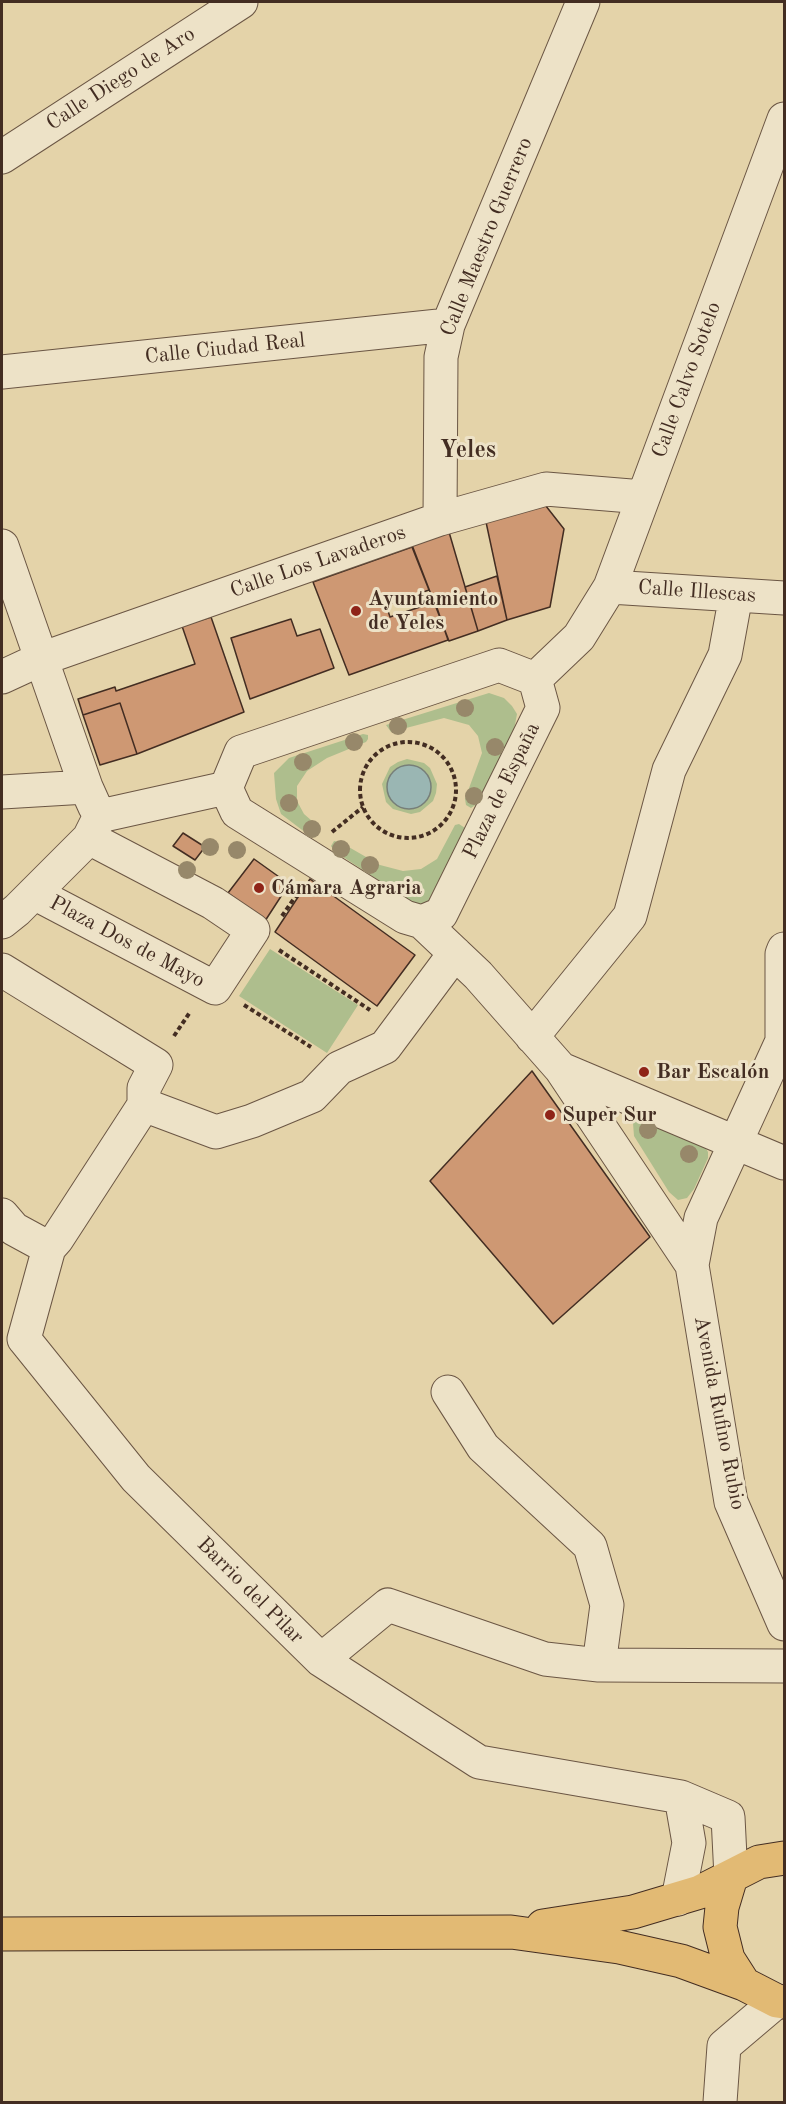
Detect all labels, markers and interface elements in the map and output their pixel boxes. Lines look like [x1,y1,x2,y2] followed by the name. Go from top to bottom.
[42,22,200,136] street label: Calle Diego de Aro
[436,134,538,340] street label: Calle Maestro Guerrero
[647,298,727,462] street label: Calle Calvo Sotelo
[144,328,306,370] street label: Calle Ciudad Real
[440,437,496,465] district label: Yeles
[227,520,409,604] street label: Calle Los Lavaderos
[637,575,757,609] street label: Calle Illescas
[368,586,498,636] place label: Ayuntamiento de Yeles
[349,604,363,618] marker: Ayuntamiento de Yeles
[458,719,546,863] street label: Plaza de España
[271,875,422,901] place label: Cámara Agraria
[252,881,266,895] marker: Cámara Agraria
[45,890,209,994] street label: Plaza Dos de Mayo
[656,1059,769,1085] place label: Bar Escalón
[637,1065,651,1079] marker: Bar Escalón
[562,1102,657,1128] place label: Super Sur
[543,1108,557,1122] marker: Super Sur
[688,1314,750,1512] street label: Avenida Rufino Rubio
[191,1532,309,1650] street label: Barrio del Pilar

